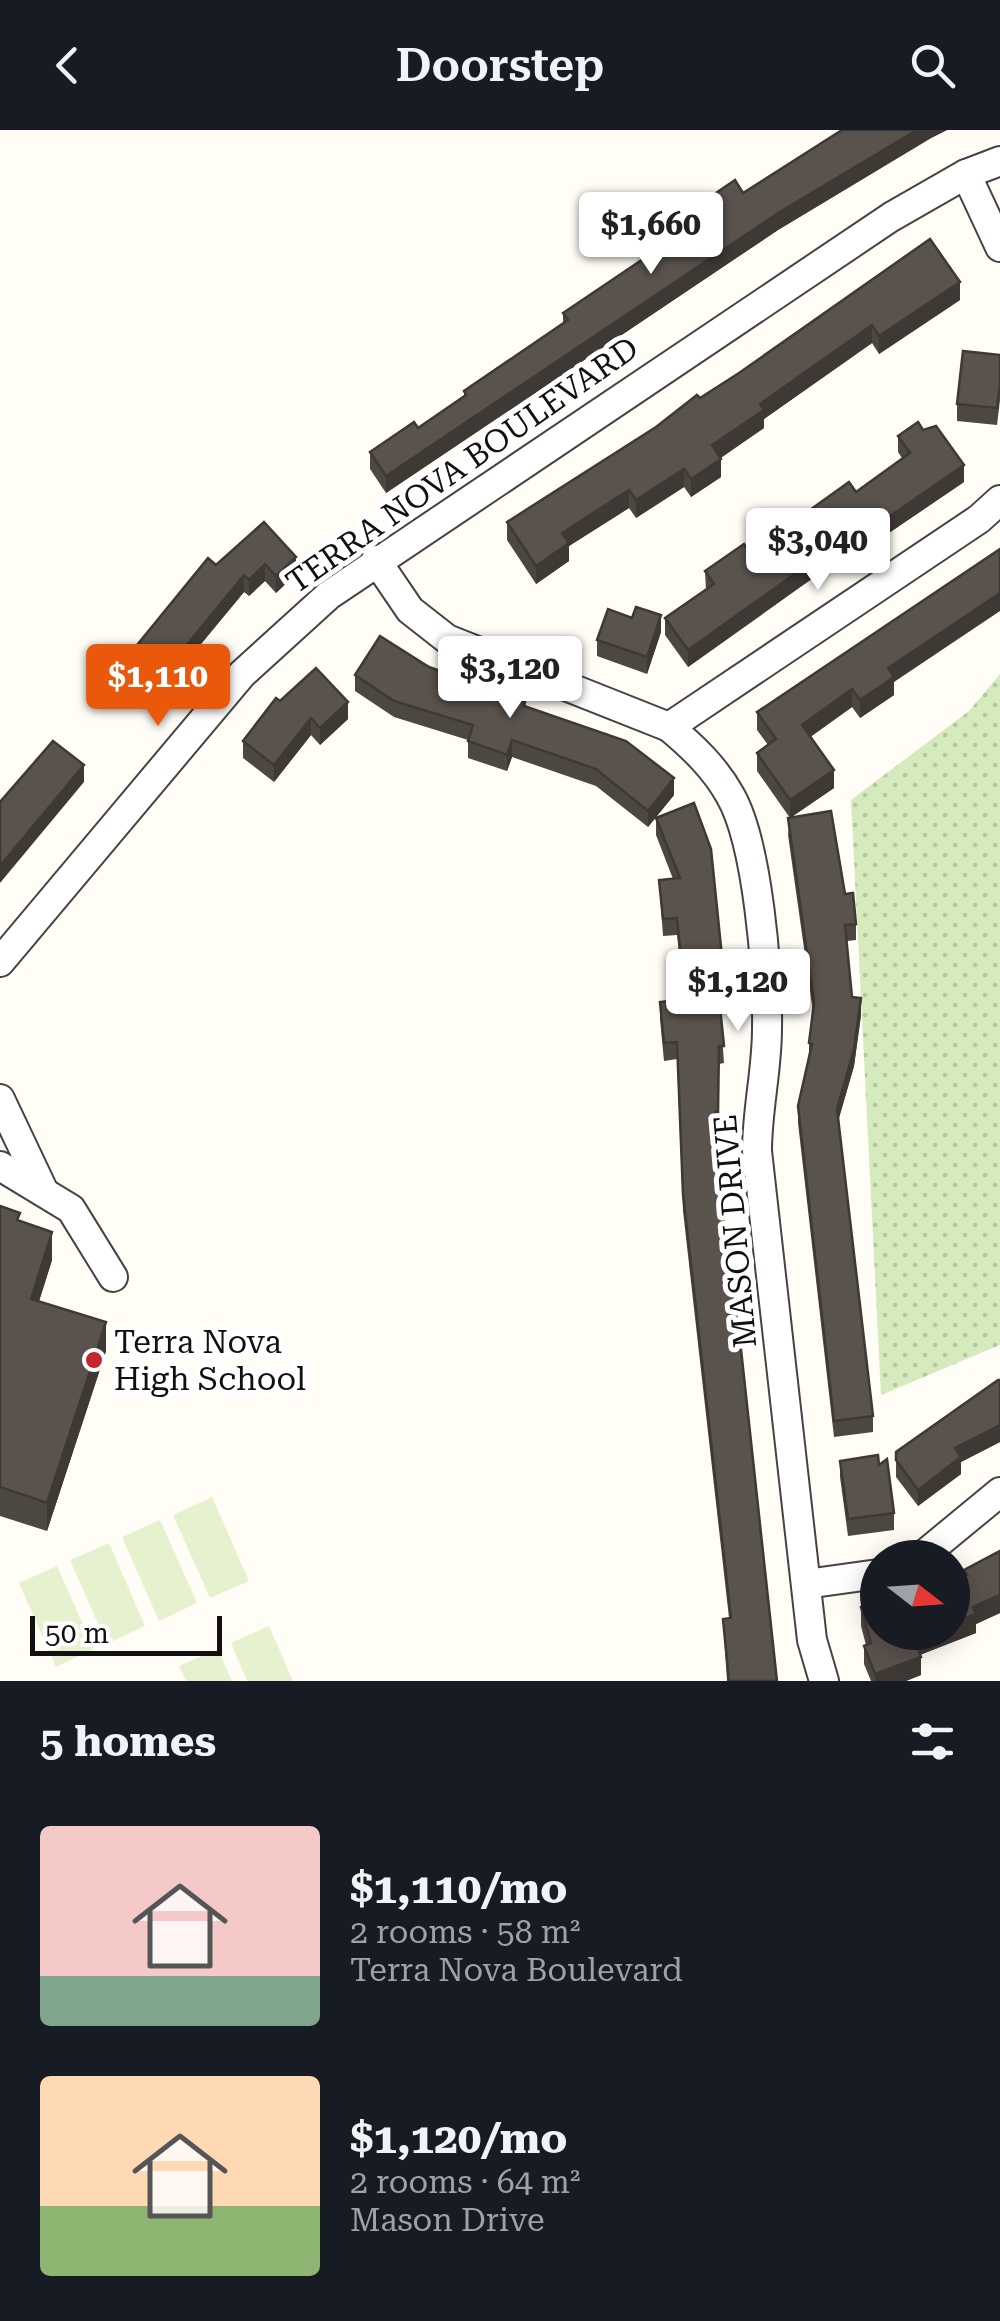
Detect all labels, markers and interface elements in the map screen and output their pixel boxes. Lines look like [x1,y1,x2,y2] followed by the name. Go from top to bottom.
[40,38,95,93] icon: back
[905,38,960,93] icon: search
[396,39,604,92] text: Doorstep
[570,192,732,277] pin: $1,660
[601,205,701,243] text: $1,660
[279,329,645,601] street label: TERRA NOVA BOULEVARD
[737,508,899,593] pin: $3,040
[768,521,868,559] text: $3,040
[429,636,591,721] pin: $3,120
[77,644,239,729] pin: $1,110
[460,649,560,687] text: $3,120
[108,657,208,695] text: $1,110
[657,949,819,1034] pin: $1,120
[688,962,788,1000] text: $1,120
[706,1113,764,1349] street label: MASON DRIVE
[114,1323,306,1398] place label: Terra Nova High School
[83,1349,105,1371] marker: Terra Nova High School
[860,1540,970,1650] north arrow
[860,1540,970,1650] map controls
[30,1611,222,1656] scale bar
[45,1617,109,1650] text: 50 m
[905,1714,960,1769] icon: filters
[40,1717,216,1766] text: 5 homes
[350,1864,567,1913] text: $1,110/mo
[120,1866,240,1986] icon: home
[350,1913,580,1951] text: 2 rooms · 58 m²
[350,1951,683,1989] text: Terra Nova Boulevard
[350,2114,567,2163] text: $1,120/mo
[120,2116,240,2236] icon: home
[350,2163,580,2201] text: 2 rooms · 64 m²
[350,2201,545,2239] text: Mason Drive

